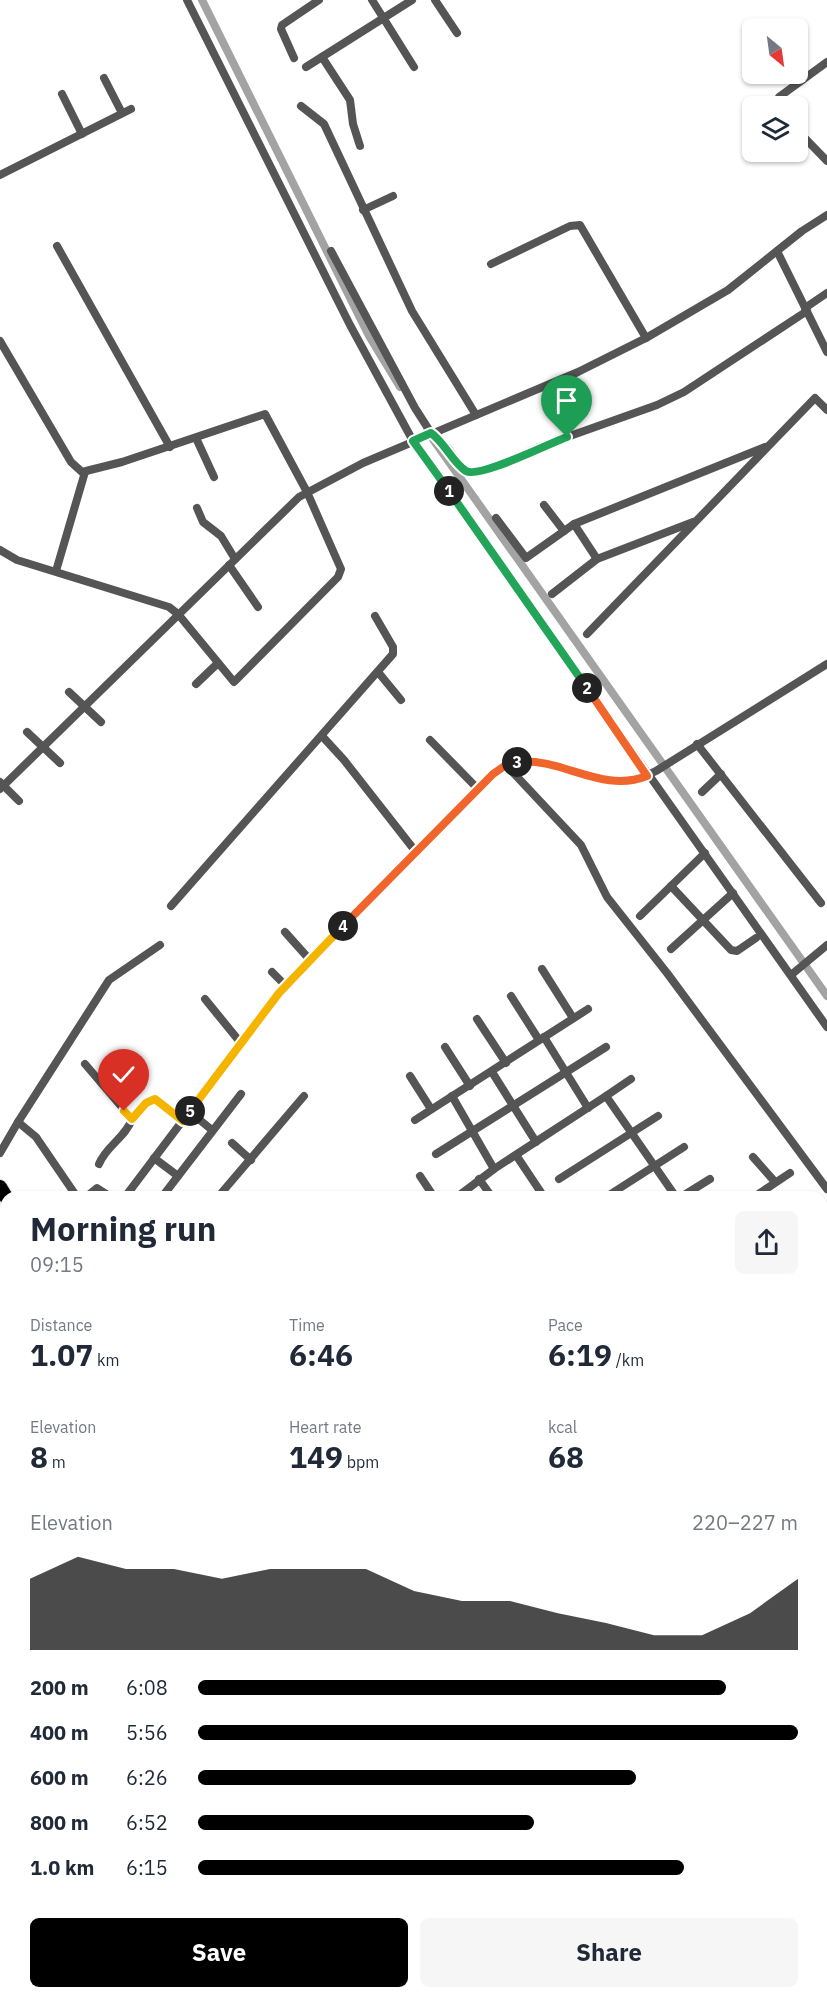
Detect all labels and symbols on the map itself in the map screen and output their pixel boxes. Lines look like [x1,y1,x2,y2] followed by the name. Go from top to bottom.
[742,18,808,84] north arrow
[541,375,592,437] pin
[434,476,464,506] pin: 1
[572,673,602,703] pin: 2
[502,747,532,777] pin: 3
[328,911,358,941] pin: 4
[98,1049,149,1111] pin
[175,1096,205,1126] pin: 5

